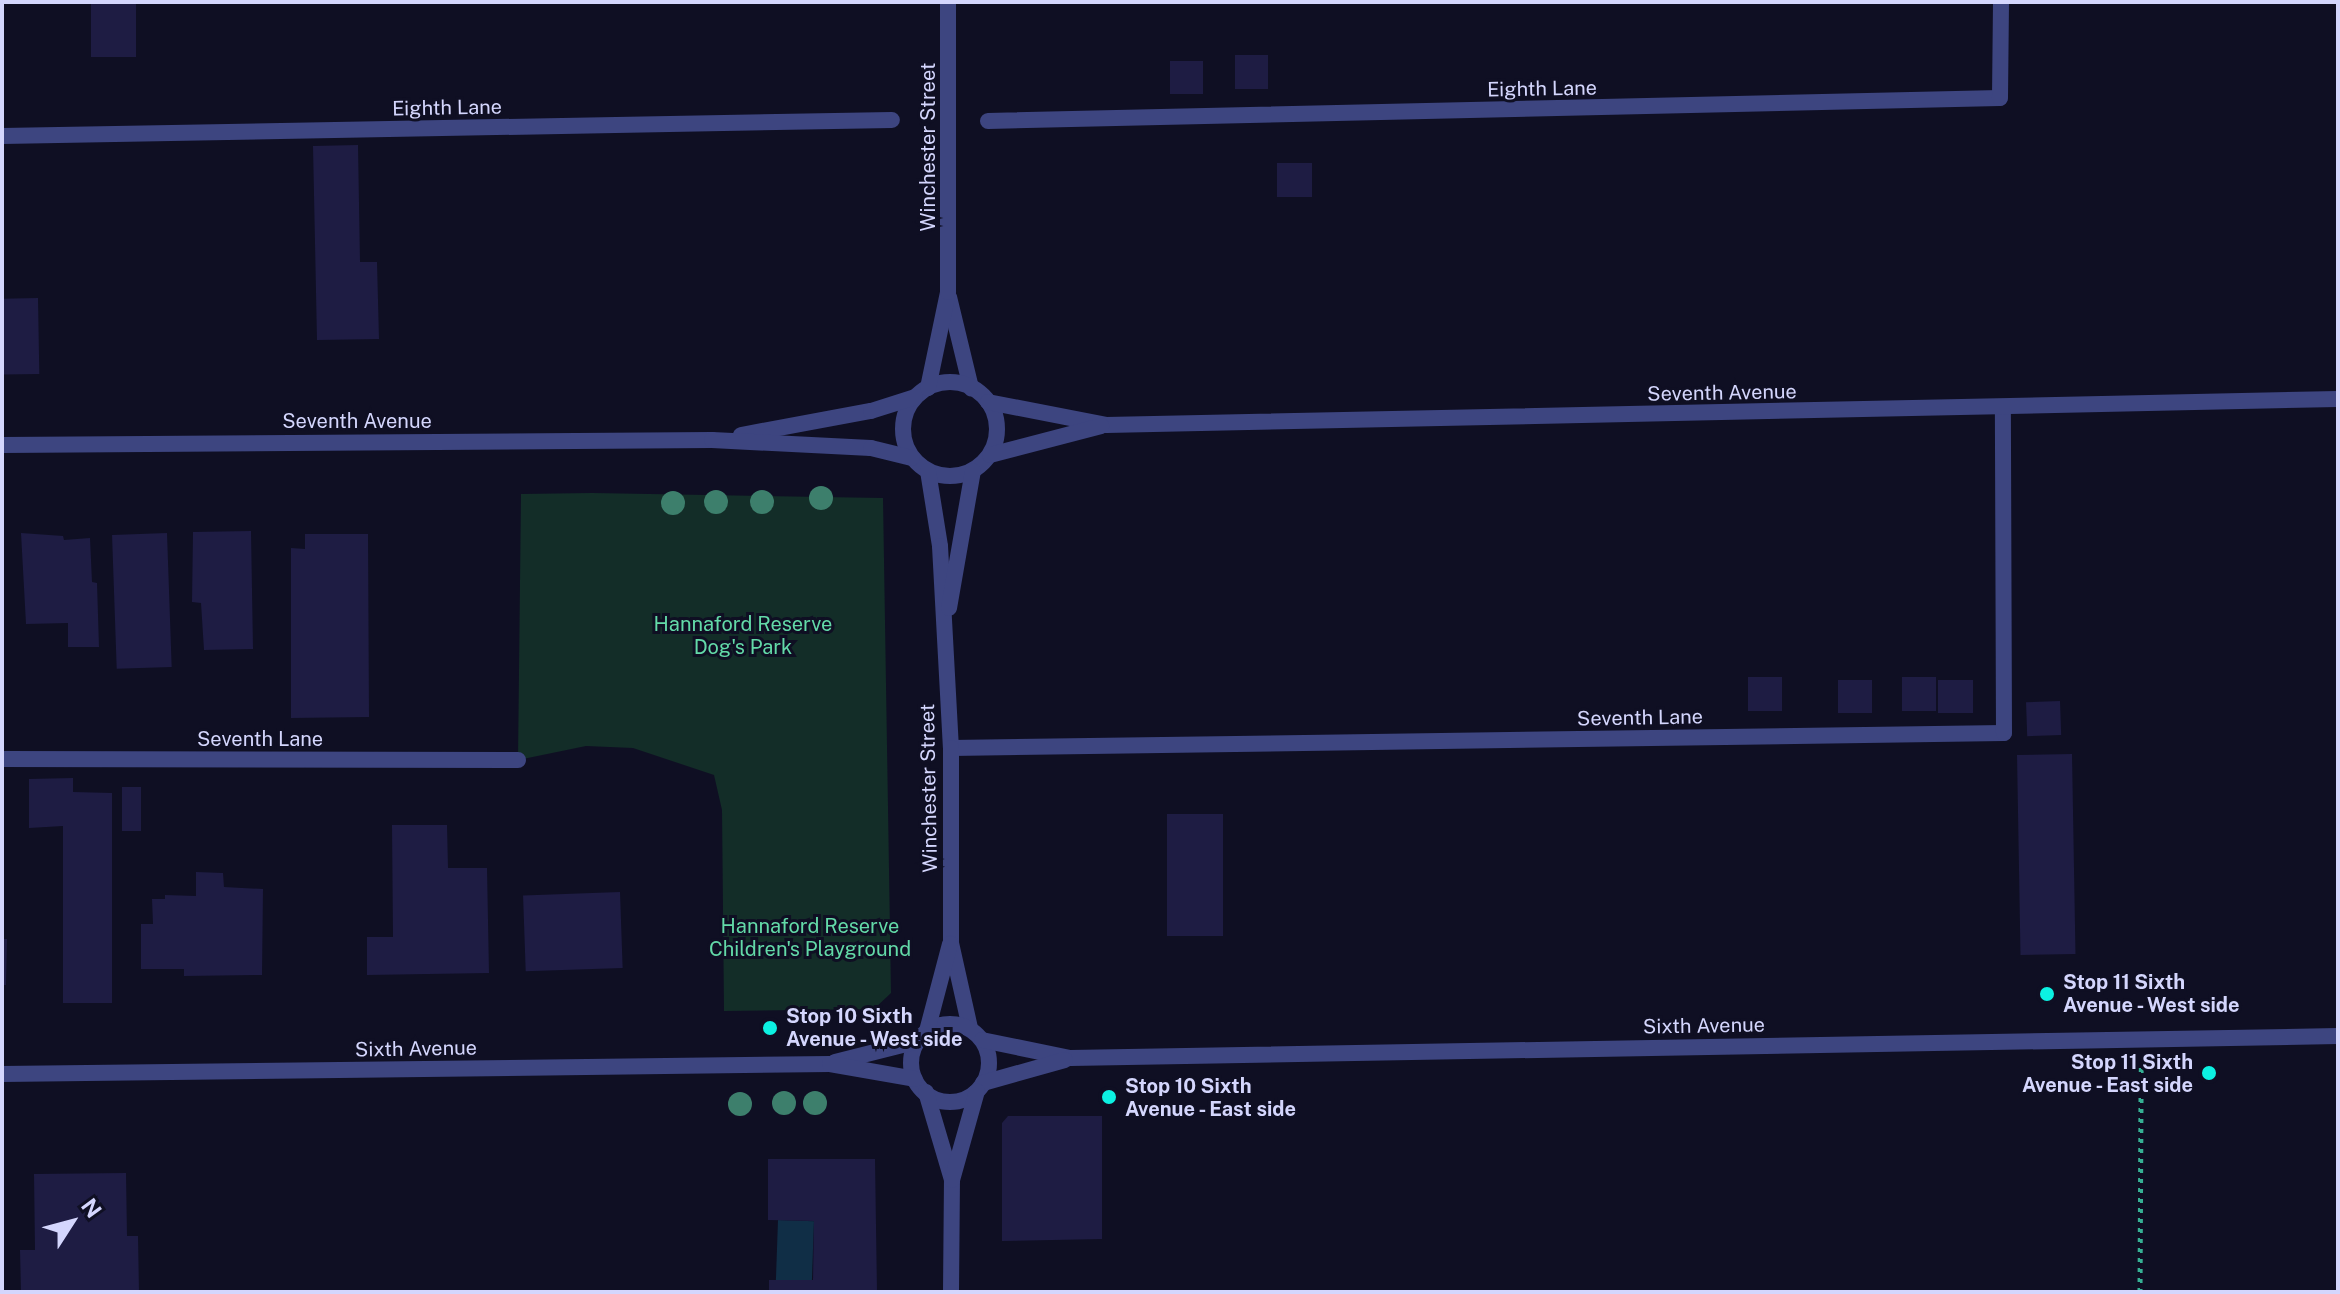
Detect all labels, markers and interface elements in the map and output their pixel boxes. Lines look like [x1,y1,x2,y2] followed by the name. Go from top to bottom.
[916,62,940,232] street label: Winchester Street
[1487,76,1597,102] street label: Eighth Lane
[392,95,502,121] street label: Eighth Lane
[1647,380,1797,406] street label: Seventh Avenue
[282,409,432,433] street label: Seventh Avenue
[654,613,832,660] park label: Hannaford Reserve Dog's Park
[916,703,942,873] street label: Winchester Street
[1577,705,1703,731] street label: Seventh Lane
[197,727,323,751] street label: Seventh Lane
[709,914,911,961] park label: Hannaford Reserve Children's Playground
[2063,970,2243,1017] place label: Stop 11 Sixth Avenue - West side
[2038,985,2056,1003] marker: Stop 11 Sixth Avenue - West side
[786,1004,966,1051] place label: Stop 10 Sixth Avenue - West side
[1643,1013,1765,1039] street label: Sixth Avenue
[761,1019,779,1037] marker: Stop 10 Sixth Avenue - West side
[355,1036,477,1062] street label: Sixth Avenue
[2019,1050,2193,1097] place label: Stop 11 Sixth Avenue - East side
[2200,1064,2218,1082] marker: Stop 11 Sixth Avenue - East side
[1125,1074,1299,1121] place label: Stop 10 Sixth Avenue - East side
[1100,1088,1118,1106] marker: Stop 10 Sixth Avenue - East side
[32,1182,112,1262] north arrow
[76,1193,107,1222] text: N

